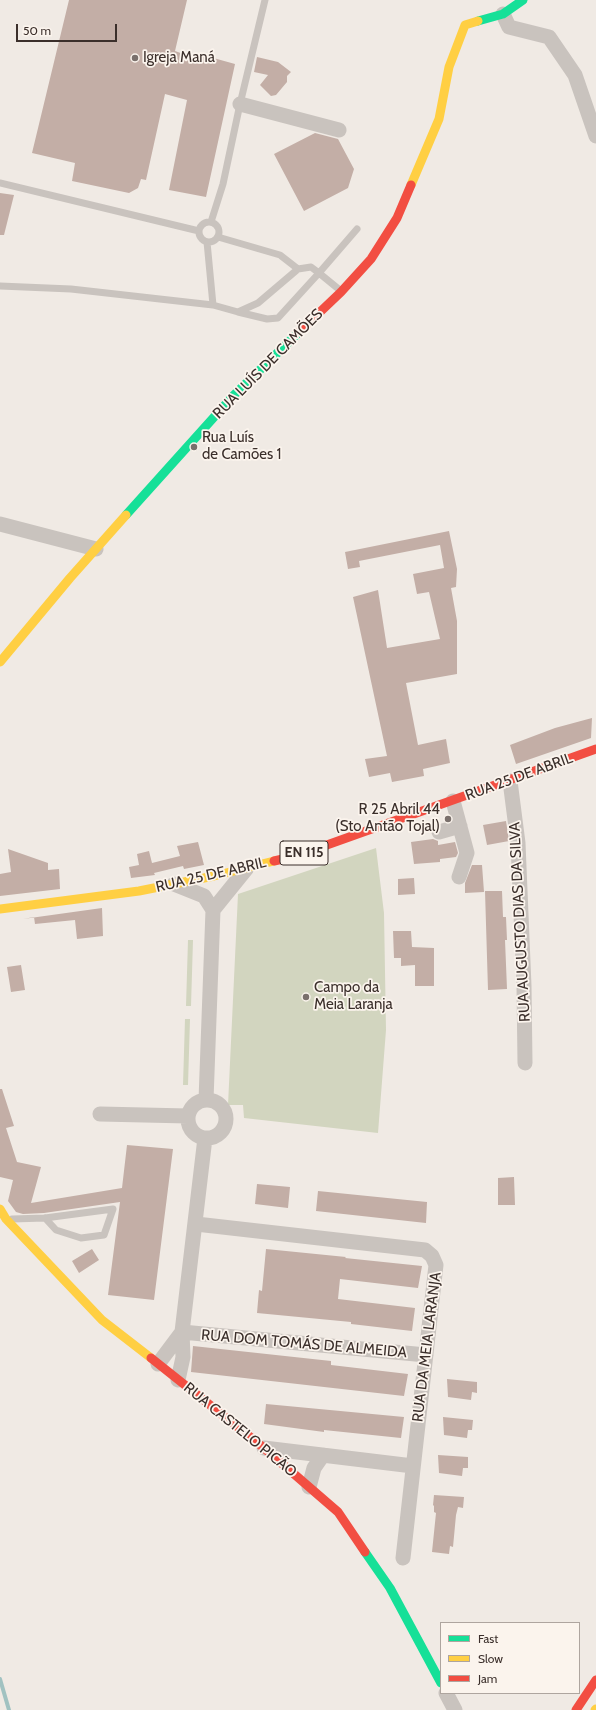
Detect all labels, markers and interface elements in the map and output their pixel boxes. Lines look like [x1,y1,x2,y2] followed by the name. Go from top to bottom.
[18,16,119,42] scale bar
[23,23,51,38] text: 50 m
[143,49,215,67] place label: Igreja Maná
[130,53,140,63] marker: Igreja Maná
[209,305,327,423] street label: RUA LUÍS DE CAMÕES
[202,429,281,464] place label: Rua Luís de Camões 1
[189,442,199,452] marker: Rua Luís de Camões 1
[463,749,575,805] street label: RUA 25 DE ABRIL
[335,801,440,836] place label: R 25 Abril 44 (Sto Antão Tojal)
[443,814,453,824] marker: R 25 Abril 44 (Sto Antão Tojal)
[506,822,534,1022] street label: RUA AUGUSTO DIAS DA SILVA
[280,841,328,865] road number: EN 115
[154,854,268,896] street label: RUA 25 DE ABRIL
[314,979,393,1014] place label: Campo da Meia Laranja
[301,992,311,1002] marker: Campo da Meia Laranja
[409,1271,445,1423] street label: RUA DA MEIA LARANJA
[200,1326,408,1362] street label: RUA DOM TOMÁS DE ALMEIDA
[180,1379,300,1481] street label: RUA CASTELO PICÃO
[440,1622,580,1694] legend
[478,1631,498,1646] text: Fast
[478,1651,503,1666] text: Slow
[478,1671,497,1686] text: Jam

